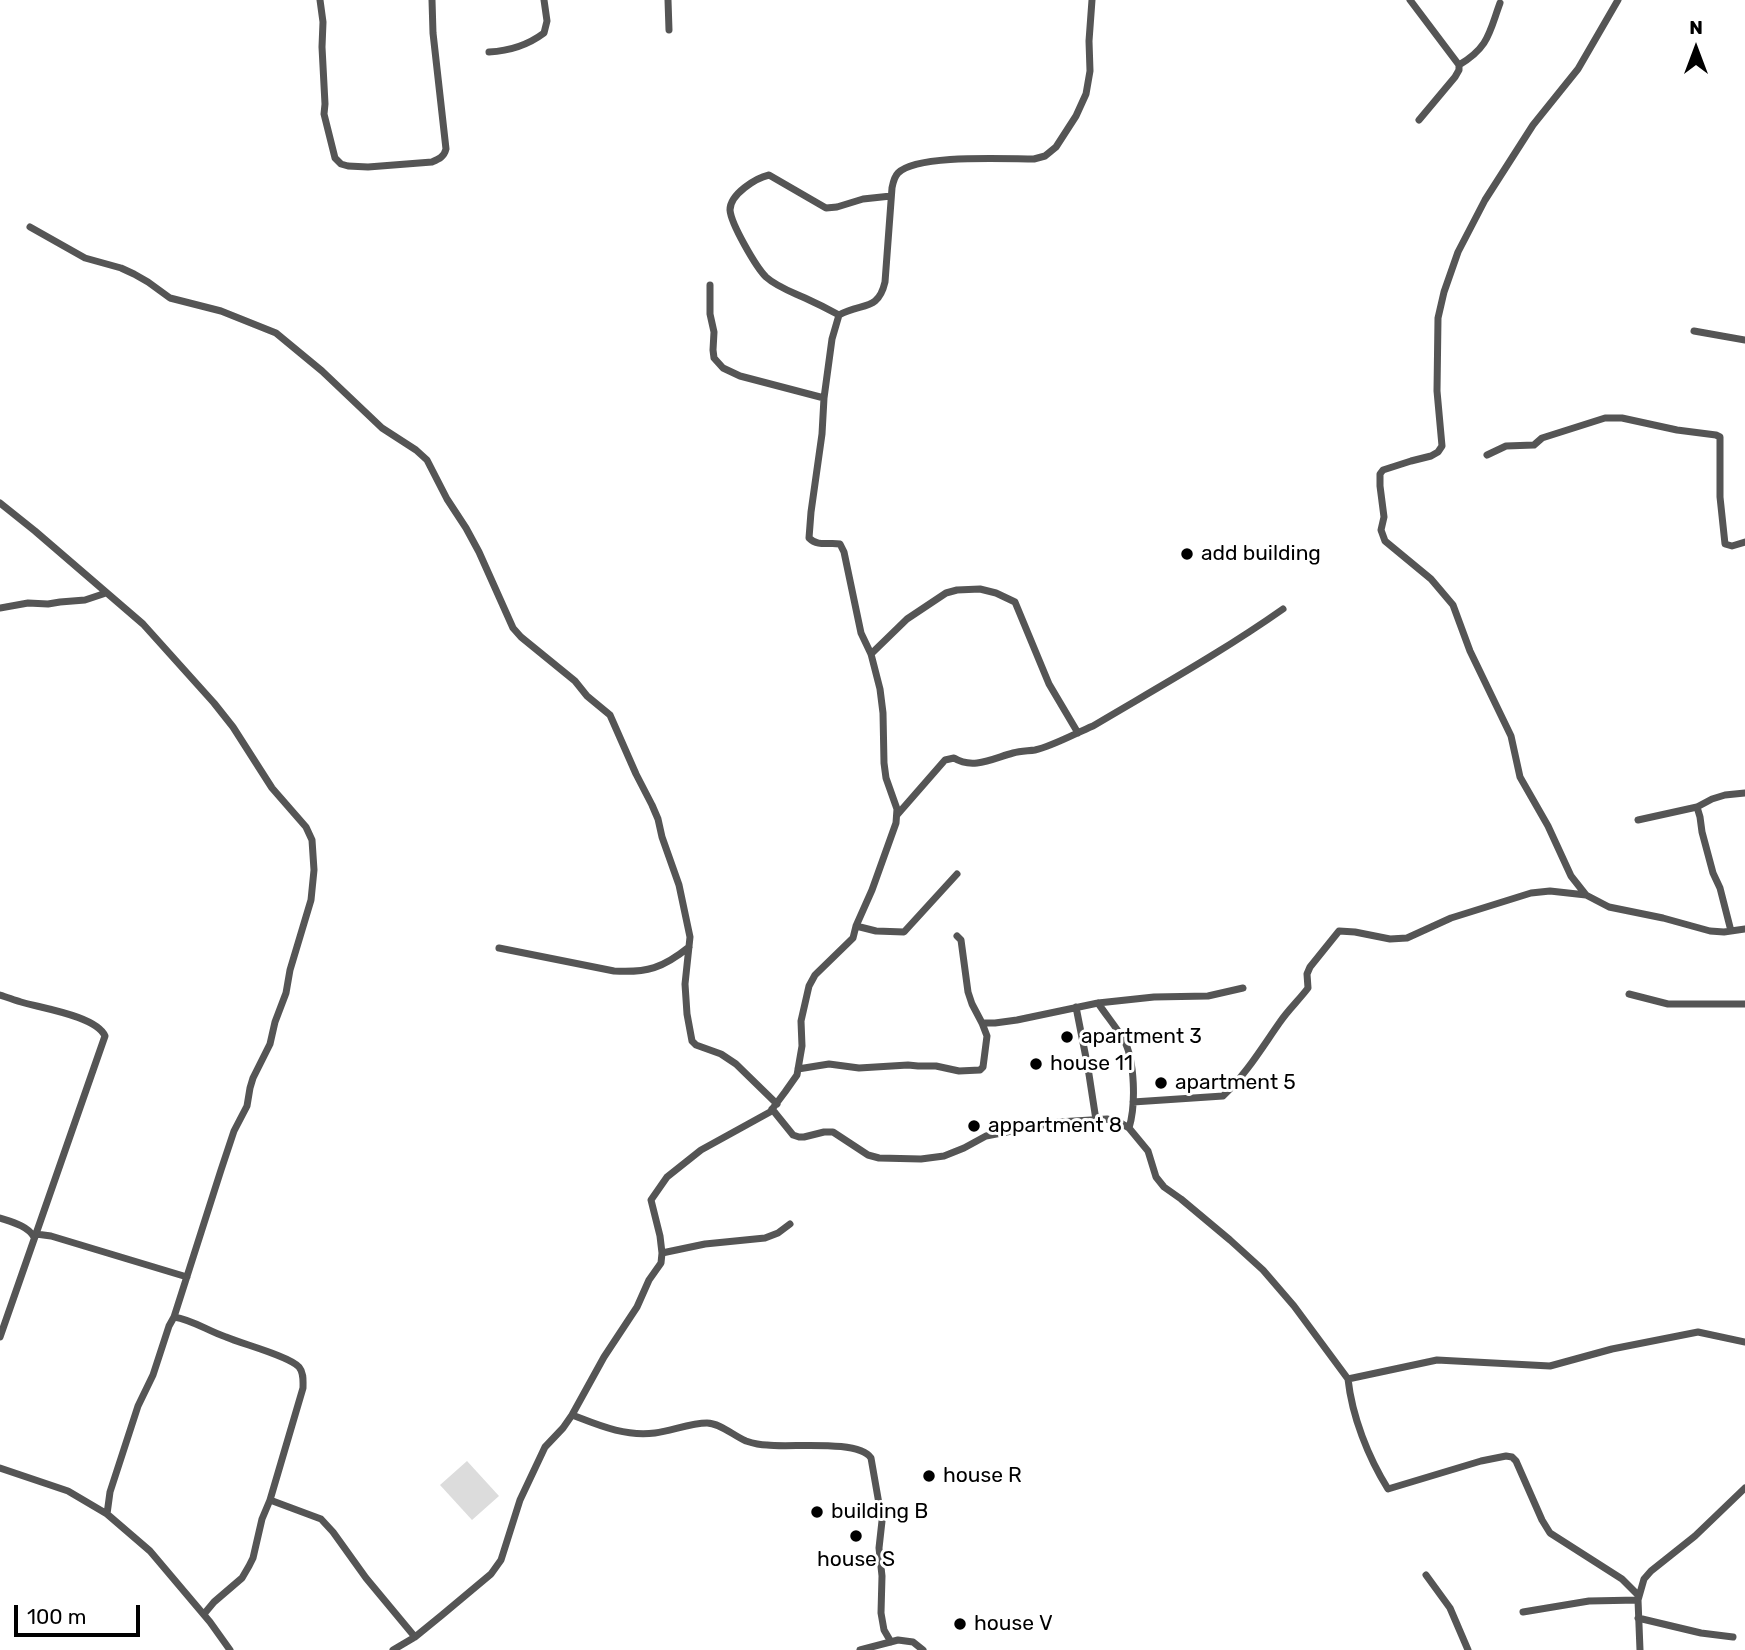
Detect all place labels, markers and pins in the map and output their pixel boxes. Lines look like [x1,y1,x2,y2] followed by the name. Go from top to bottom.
[1201,541,1321,567] place label: add building
[1179,546,1195,562] marker: add building
[1081,1024,1202,1050] place label: apartment 3
[1059,1029,1075,1045] marker: apartment 3
[1050,1051,1133,1077] place label: house 11
[1028,1056,1044,1072] marker: house 11
[1175,1070,1296,1096] place label: apartment 5
[1153,1075,1169,1091] marker: apartment 5
[988,1113,1122,1139] place label: appartment 8
[966,1118,982,1134] marker: appartment 8
[943,1463,1022,1489] place label: house R
[921,1468,937,1484] marker: house R
[831,1499,928,1525] place label: building B
[809,1504,825,1520] marker: building B
[848,1528,864,1544] marker: house S
[817,1547,895,1573] place label: house S
[974,1611,1053,1637] place label: house V
[952,1616,968,1632] marker: house V

